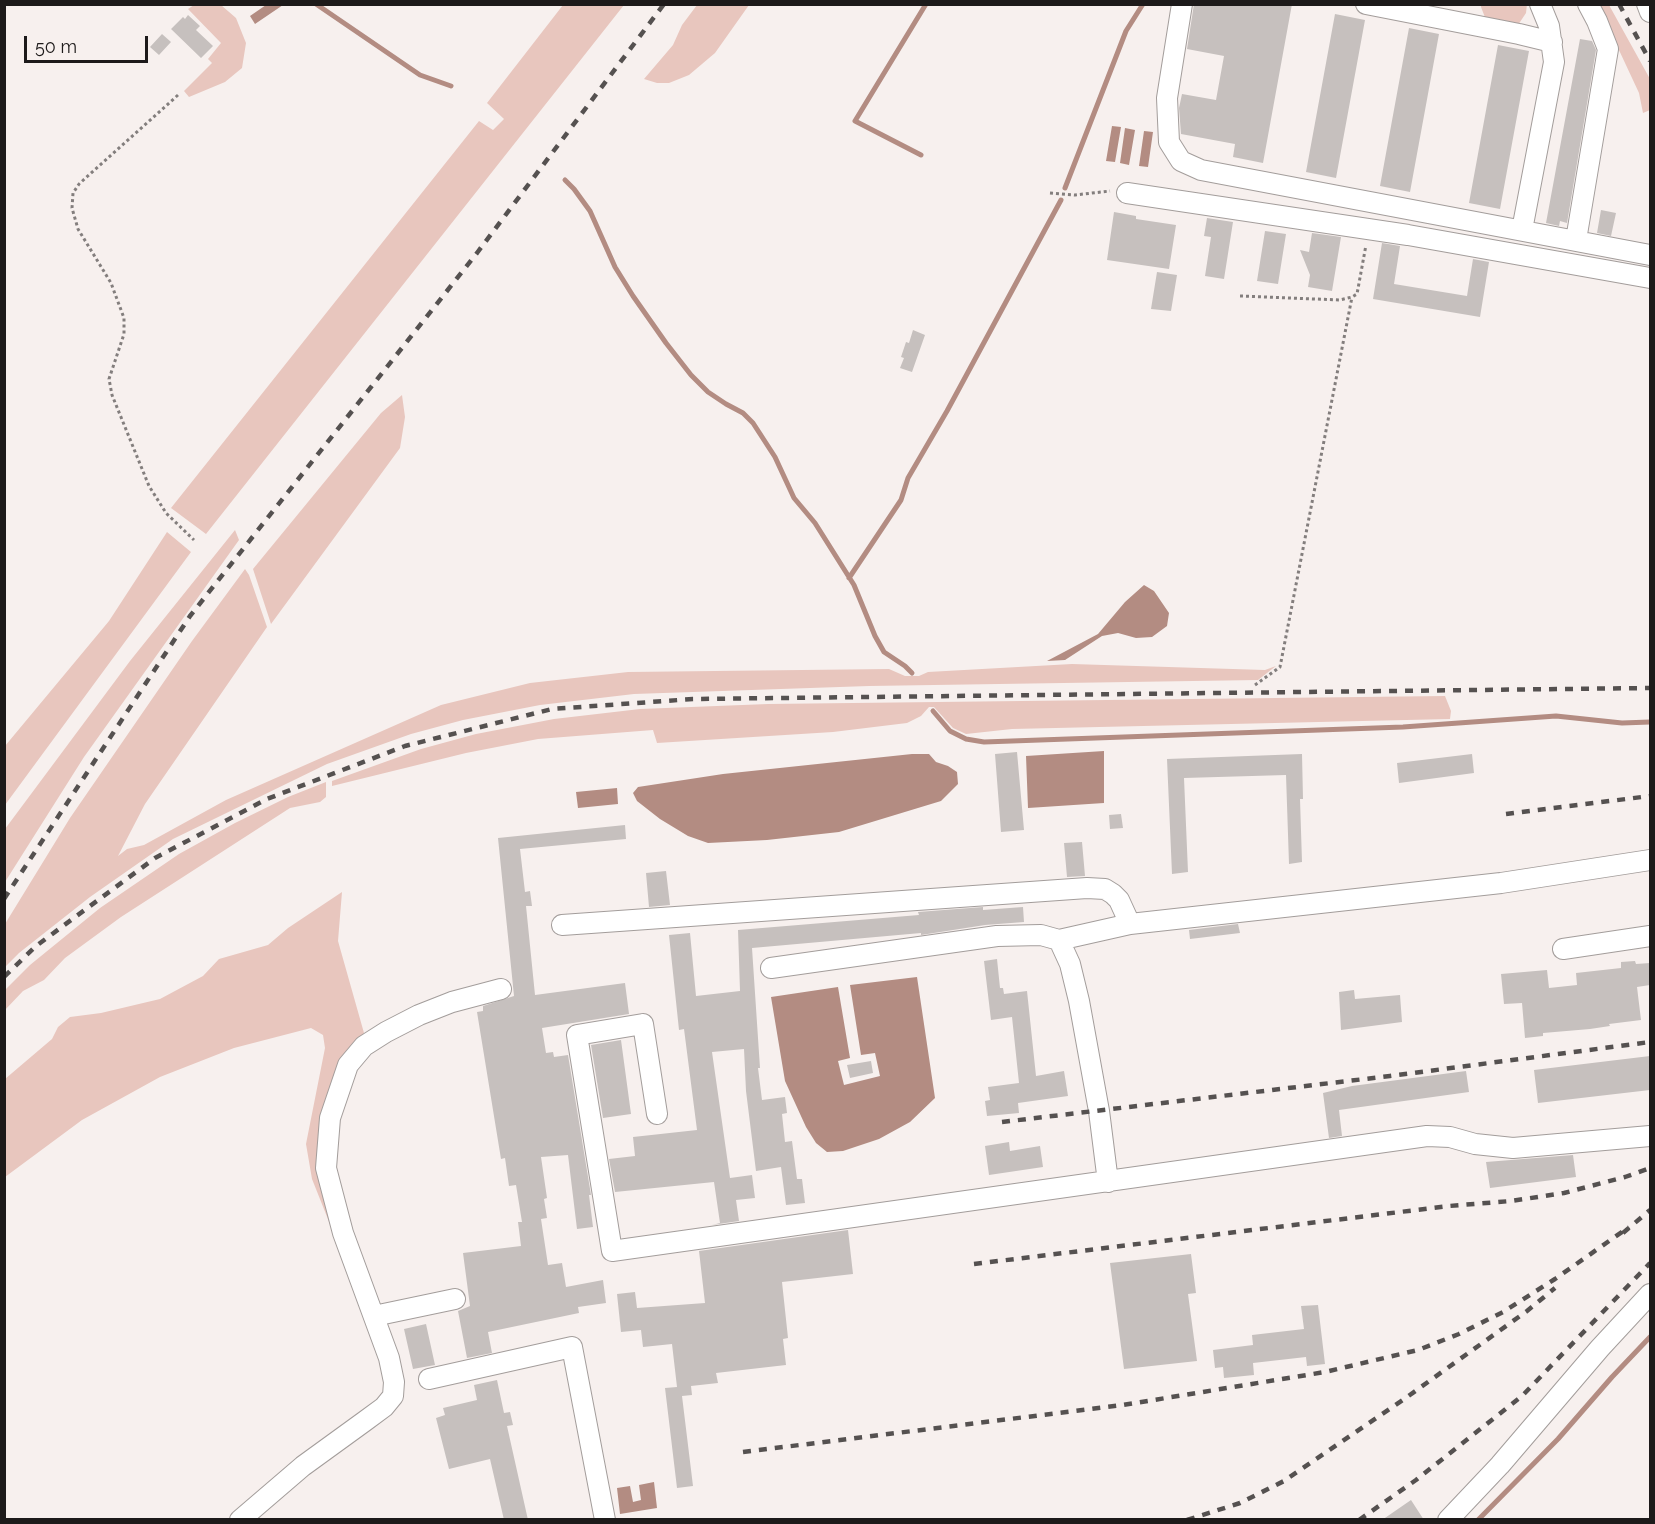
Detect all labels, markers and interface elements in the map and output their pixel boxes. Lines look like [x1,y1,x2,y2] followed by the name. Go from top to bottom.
[27,24,152,62] scale bar
[35,36,77,57] text: 50 m

